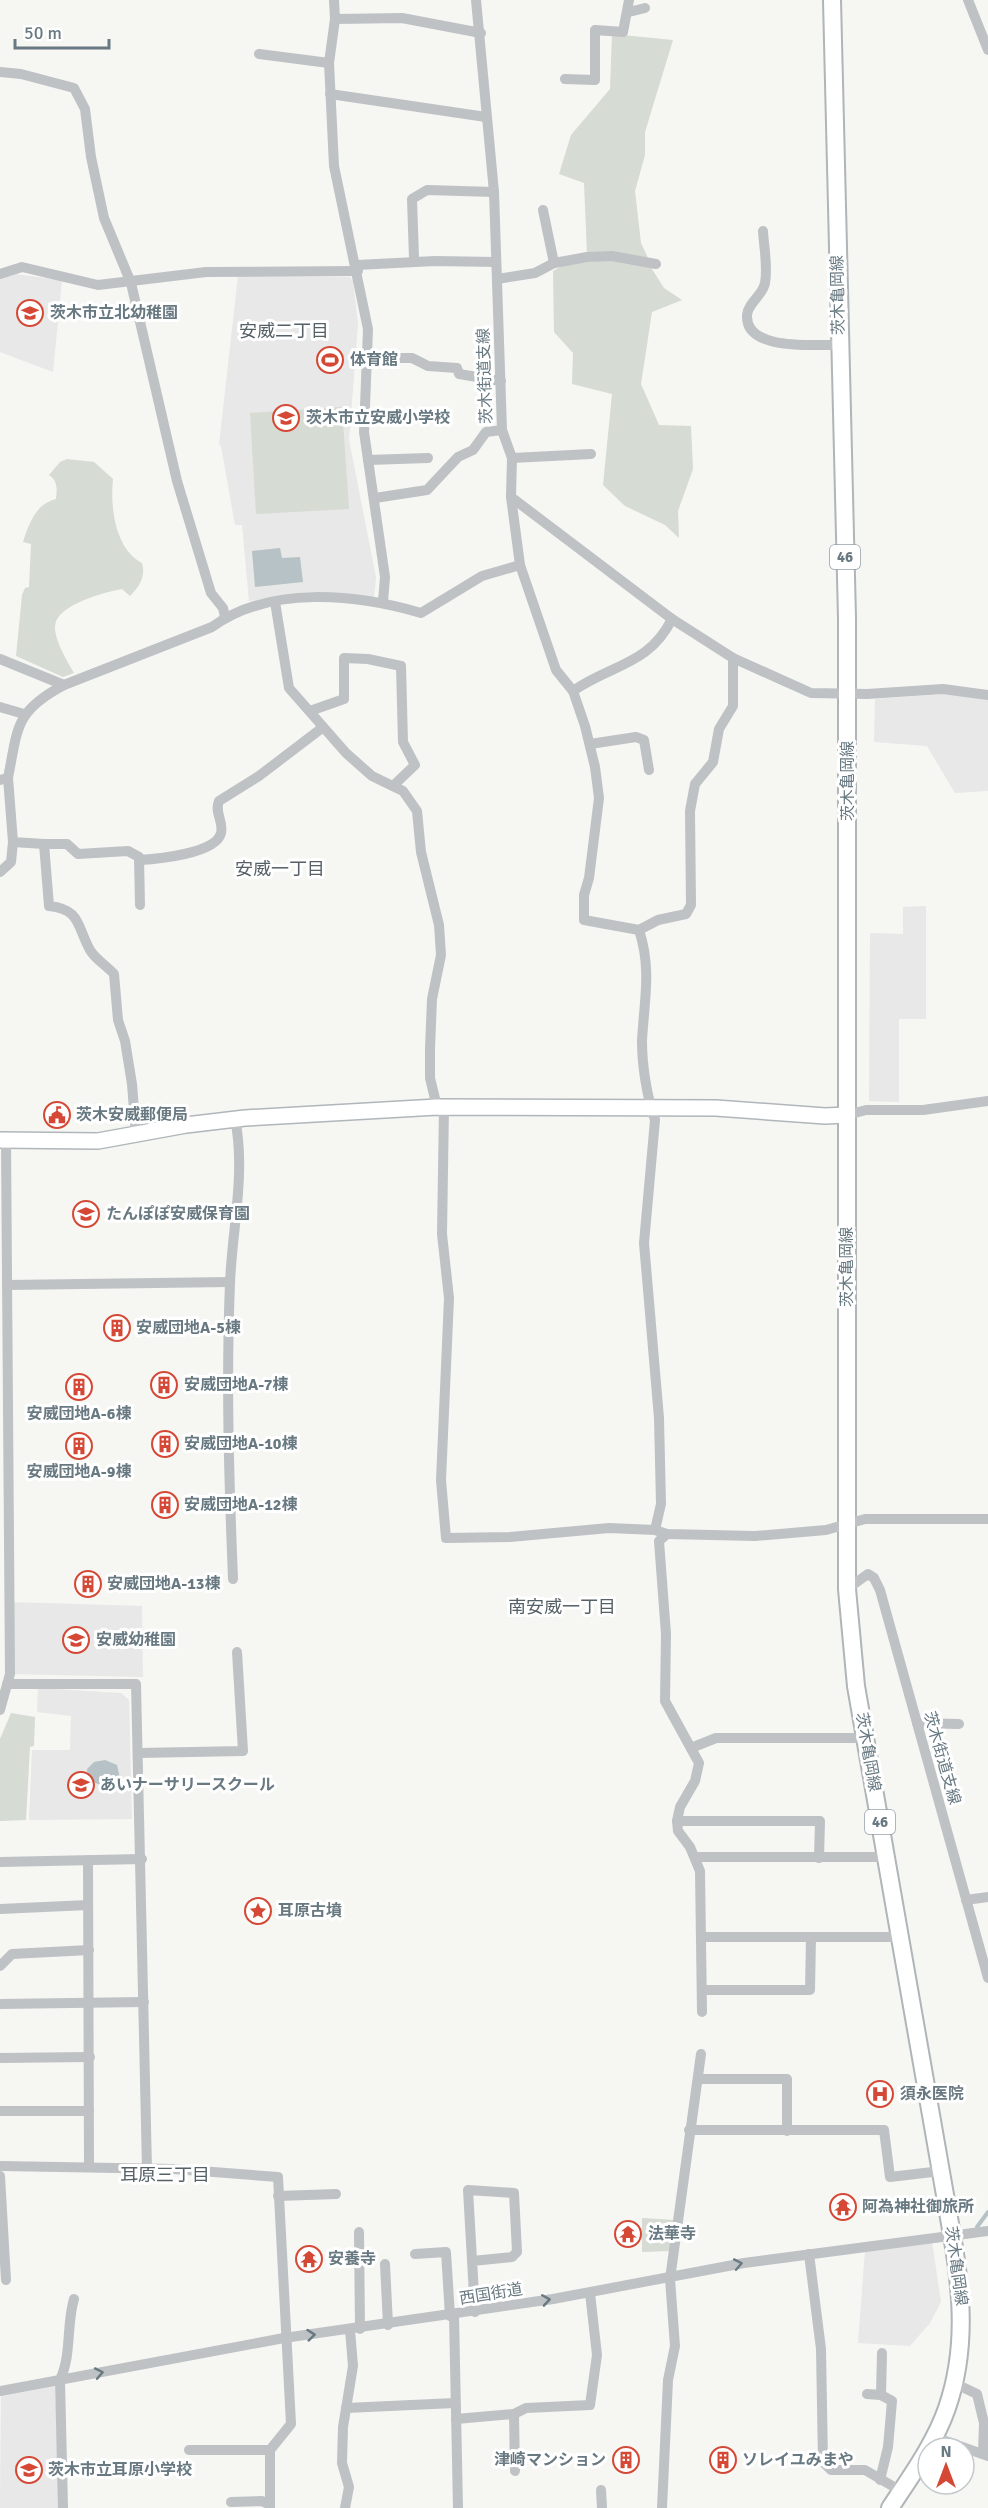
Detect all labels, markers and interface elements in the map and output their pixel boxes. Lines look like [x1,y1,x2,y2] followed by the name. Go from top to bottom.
[15,12,110,50] scale bar
[24,22,62,44] text: 50 m
[827,255,849,335] street label: 茨木亀岡線
[15,298,45,328] school or university icon: 茨木市立北幼稚園
[50,303,178,323] place label: 茨木市立北幼稚園
[239,320,329,342] district label: 安威二丁目
[473,328,497,424] street label: 茨木街道支線
[315,345,345,375] sports icon: 体育館
[350,350,398,370] place label: 体育館
[271,403,301,433] school or university icon: 茨木市立安威小学校
[306,408,450,428] place label: 茨木市立安威小学校
[830,545,860,569] road number: 46
[838,741,858,821] street label: 茨木亀岡線
[235,858,325,880] district label: 安威一丁目
[42,1100,72,1130] public building icon: 茨木安威郵便局
[76,1105,188,1125] place label: 茨木安威郵便局
[71,1199,101,1229] school or university icon: たんぽぽ安威保育園
[106,1204,250,1224] place label: たんぽぽ安威保育園
[837,1227,857,1307] street label: 茨木亀岡線
[102,1313,132,1343] building icon: 安威団地A-5棟
[136,1318,241,1338] place label: 安威団地A-5棟
[149,1370,179,1400] building icon: 安威団地A-7棟
[64,1372,94,1402] building icon: 安威団地A-6棟
[184,1375,288,1395] place label: 安威団地A-7棟
[27,1404,131,1424] place label: 安威団地A-6棟
[150,1429,180,1459] building icon: 安威団地A-10棟
[64,1431,94,1461] building icon: 安威団地A-9棟
[184,1434,298,1454] place label: 安威団地A-10棟
[27,1462,131,1482] place label: 安威団地A-9棟
[150,1490,180,1520] building icon: 安威団地A-12棟
[184,1495,298,1515] place label: 安威団地A-12棟
[73,1569,103,1599] building icon: 安威団地A-13棟
[107,1574,221,1594] place label: 安威団地A-13棟
[508,1596,616,1618] district label: 南安威一丁目
[61,1625,91,1655] school or university icon: 安威幼稚園
[96,1630,176,1650] place label: 安威幼稚園
[919,1709,965,1807] street label: 茨木街道支線
[851,1711,885,1793] street label: 茨木亀岡線
[66,1770,96,1800] school or university icon: あいナーサリースクール
[100,1775,275,1795] place label: あいナーサリースクール
[865,1810,895,1834] road number: 46
[243,1896,273,1926] place icon: 耳原古墳
[278,1901,342,1921] place label: 耳原古墳
[865,2079,895,2109] hospital icon: 須永医院
[900,2084,964,2104] place label: 須永医院
[120,2164,210,2186] district label: 耳原三丁目
[828,2192,858,2222] temple icon: 阿為神社御旅所
[862,2197,974,2217] place label: 阿為神社御旅所
[613,2219,643,2249] temple icon: 法華寺
[648,2224,696,2244] place label: 法華寺
[941,2225,971,2307] street label: 茨木亀岡線
[294,2244,324,2274] temple icon: 安養寺
[328,2249,376,2269] place label: 安養寺
[732,2258,742,2271] one-way arrow
[458,2279,524,2309] street label: 西国街道
[541,2295,551,2307] one-way arrow
[307,2329,316,2341] one-way arrow
[94,2367,104,2379] one-way arrow
[916,2436,976,2496] north arrow
[940,2442,952,2462] text: N
[611,2445,641,2475] building icon: 津崎マンション
[708,2445,738,2475] building icon: ソレイユみまや
[494,2450,606,2470] place label: 津崎マンション
[742,2450,854,2470] place label: ソレイユみまや
[14,2455,44,2485] school or university icon: 茨木市立耳原小学校
[48,2460,192,2480] place label: 茨木市立耳原小学校

